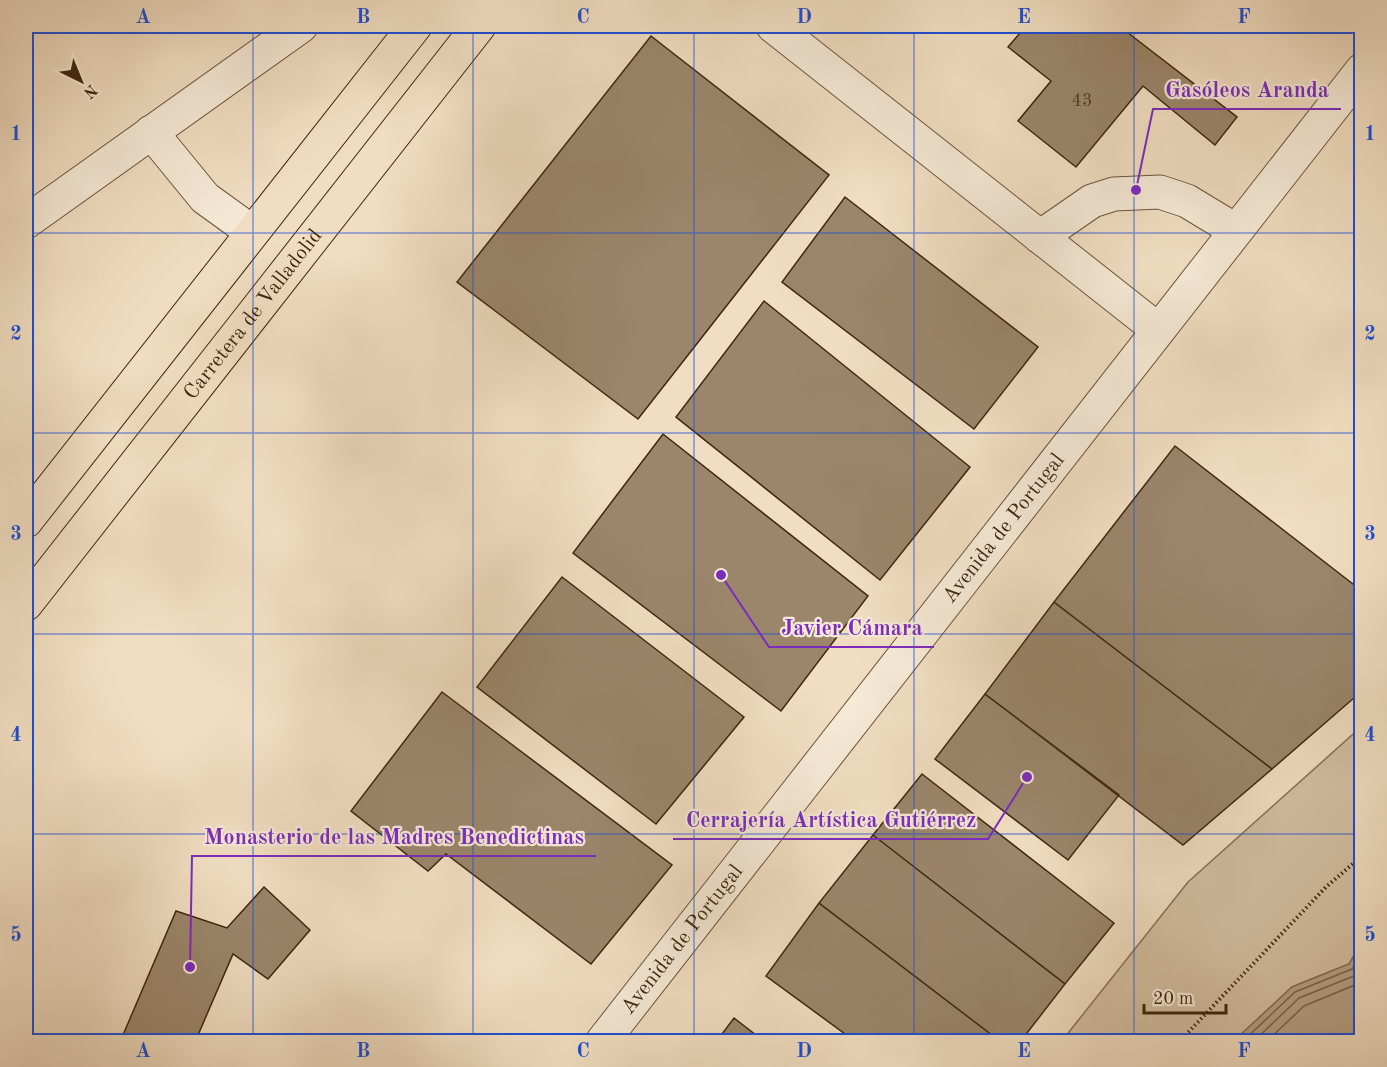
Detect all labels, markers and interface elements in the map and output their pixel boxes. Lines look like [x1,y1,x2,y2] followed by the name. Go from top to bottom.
[135,8,151,28] text: A
[356,8,370,28] text: B
[576,8,590,28] text: C
[796,8,812,28] text: D
[1017,8,1031,28] text: E
[1237,8,1251,28] text: F
[51,51,111,111] north arrow
[1153,69,1341,109] callout: Gasóleos Aranda
[79,80,100,101] text: N
[1165,80,1329,102] text: Gasóleos Aranda
[1072,92,1092,110] house number: 43
[10,125,22,145] text: 1
[1364,125,1376,145] text: 1
[180,225,326,404] street label: Carretera de Valladolid
[10,325,22,345] text: 2
[1364,325,1376,345] text: 2
[939,449,1069,607] street label: Avenida de Portugal
[10,525,22,545] text: 3
[1364,525,1376,545] text: 3
[769,607,934,647] callout: Javier Cámara
[781,618,923,640] text: Javier Cámara
[10,726,22,746] text: 4
[1364,726,1376,746] text: 4
[673,799,988,839] callout: Cerrajería Artística Gutiérrez
[686,810,976,832] text: Cerrajería Artística Gutiérrez
[192,816,596,856] callout: Monasterio de las Madres Benedictinas
[204,827,584,849] text: Monasterio de las Madres Benedictinas
[617,861,747,1018] street label: Avenida de Portugal
[10,925,22,946] text: 5
[1364,925,1376,946] text: 5
[1144,977,1226,1015] scale bar
[1153,990,1193,1008] text: 20 m
[135,1042,151,1062] text: A
[356,1042,370,1062] text: B
[576,1042,590,1062] text: C
[796,1042,812,1062] text: D
[1017,1042,1031,1062] text: E
[1237,1042,1251,1062] text: F

